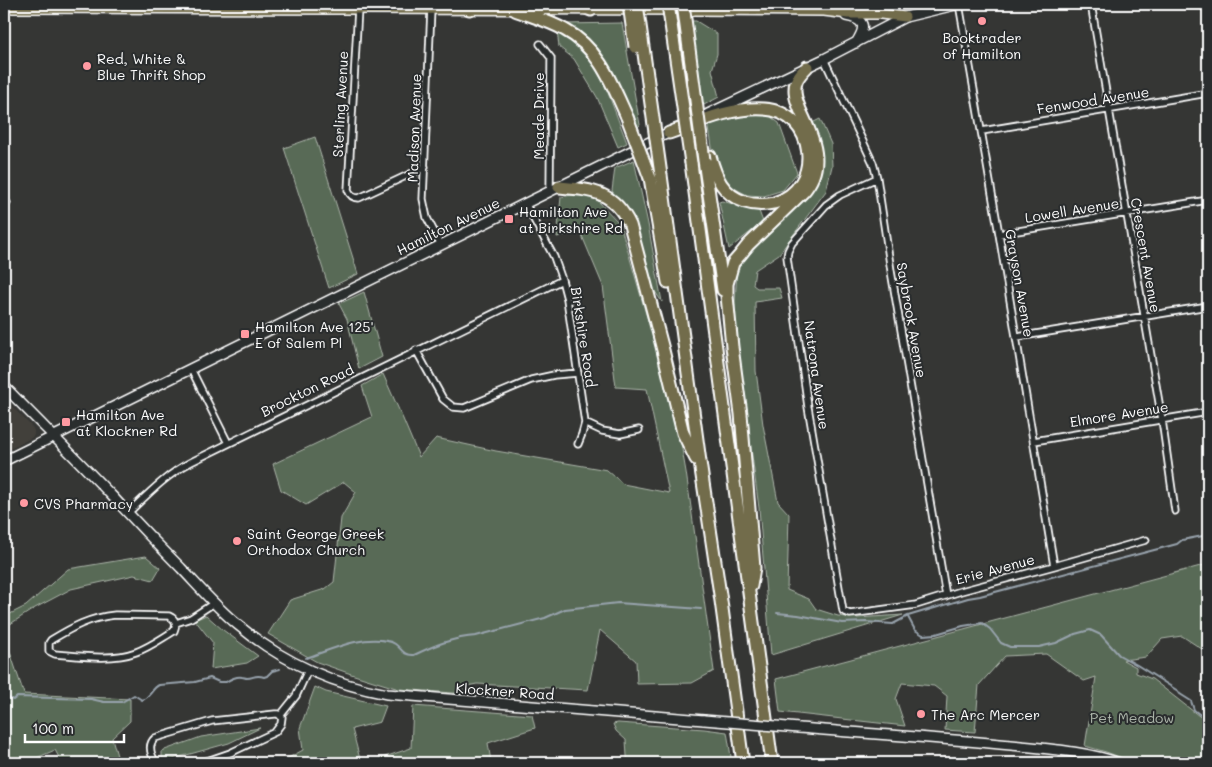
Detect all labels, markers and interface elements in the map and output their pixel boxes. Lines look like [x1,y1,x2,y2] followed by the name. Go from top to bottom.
[976,15,988,27] marker: Booktrader of Hamilton
[942,28,1022,63] place label: Booktrader of Hamilton
[97,49,206,84] place label: Red, White & Blue Thrift Shop
[328,50,352,158] street label: Sterling Avenue
[81,60,93,72] marker: Red, White & Blue Thrift Shop
[529,72,548,160] street label: Meade Drive
[403,73,425,183] street label: Madison Avenue
[1035,82,1151,118] street label: Fenwood Avenue
[393,193,503,259] street label: Hamilton Avenue
[1024,193,1120,227] street label: Lowell Avenue
[1127,196,1165,314] street label: Crescent Avenue
[519,202,623,237] place label: Hamilton Ave at Birkshire Rd
[503,213,515,225] marker: Hamilton Ave at Birkshire Rd
[1001,228,1039,338] street label: Grayson Avenue
[893,261,931,379] street label: Saybrook Avenue
[567,285,601,389] street label: Birkshire Road
[255,317,374,352] place label: Hamilton Ave 125' E of Salem Pl
[800,319,834,431] street label: Natrona Avenue
[239,328,251,340] marker: Hamilton Ave 125' E of Salem Pl
[257,359,357,421] street label: Brockton Road
[1068,397,1170,431] street label: Elmore Avenue
[76,405,177,440] place label: Hamilton Ave at Klockner Rd
[60,416,72,428] marker: Hamilton Ave at Klockner Rd
[34,494,133,513] place label: CVS Pharmacy
[18,497,30,509] marker: CVS Pharmacy
[247,524,384,559] place label: Saint George Greek Orthodox Church
[231,535,243,547] marker: Saint George Greek Orthodox Church
[953,549,1037,589] street label: Erie Avenue
[455,678,555,704] street label: Klockner Road
[931,705,1040,724] place label: The Arc Mercer
[915,708,927,720] marker: The Arc Mercer
[1090,708,1174,727] park label: Pet Meadow
[25,712,124,744] scale bar
[32,718,74,738] text: 100 m

